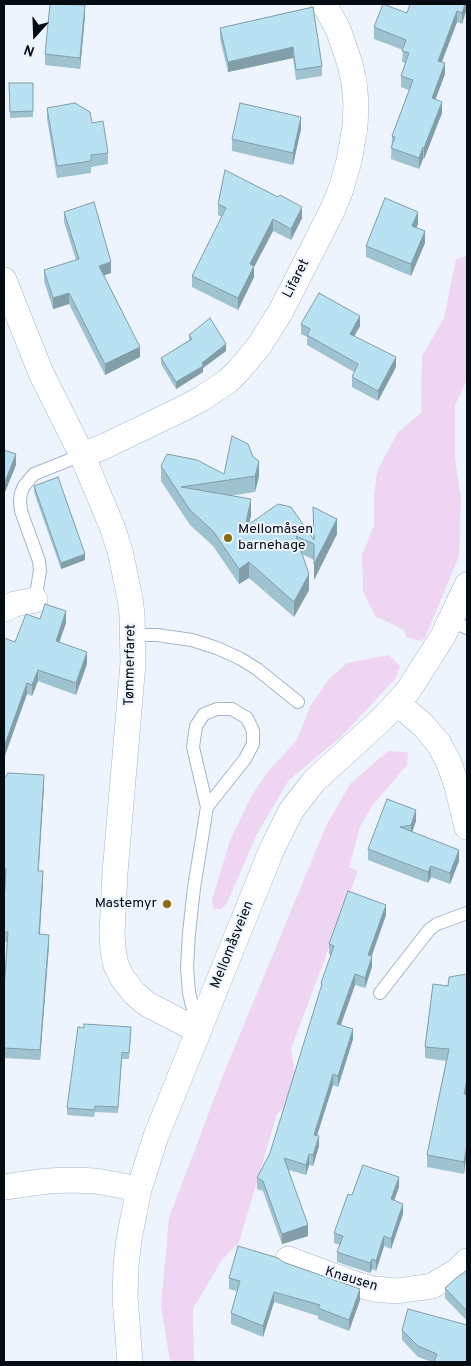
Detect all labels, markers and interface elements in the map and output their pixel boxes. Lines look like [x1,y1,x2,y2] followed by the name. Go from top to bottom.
[10,10,60,60] north arrow
[22,40,37,59] text: N
[280,257,314,301] street label: Lifaret
[238,522,313,554] place label: Mellomåsen barnehage
[222,532,234,544] marker: Mellomåsen barnehage
[122,624,140,706] street label: Tømmerfaret
[95,896,157,912] place label: Mastemyr
[161,898,173,910] marker: Mastemyr
[208,899,258,991] street label: Mellomåsveien
[323,1264,379,1296] street label: Knausen

